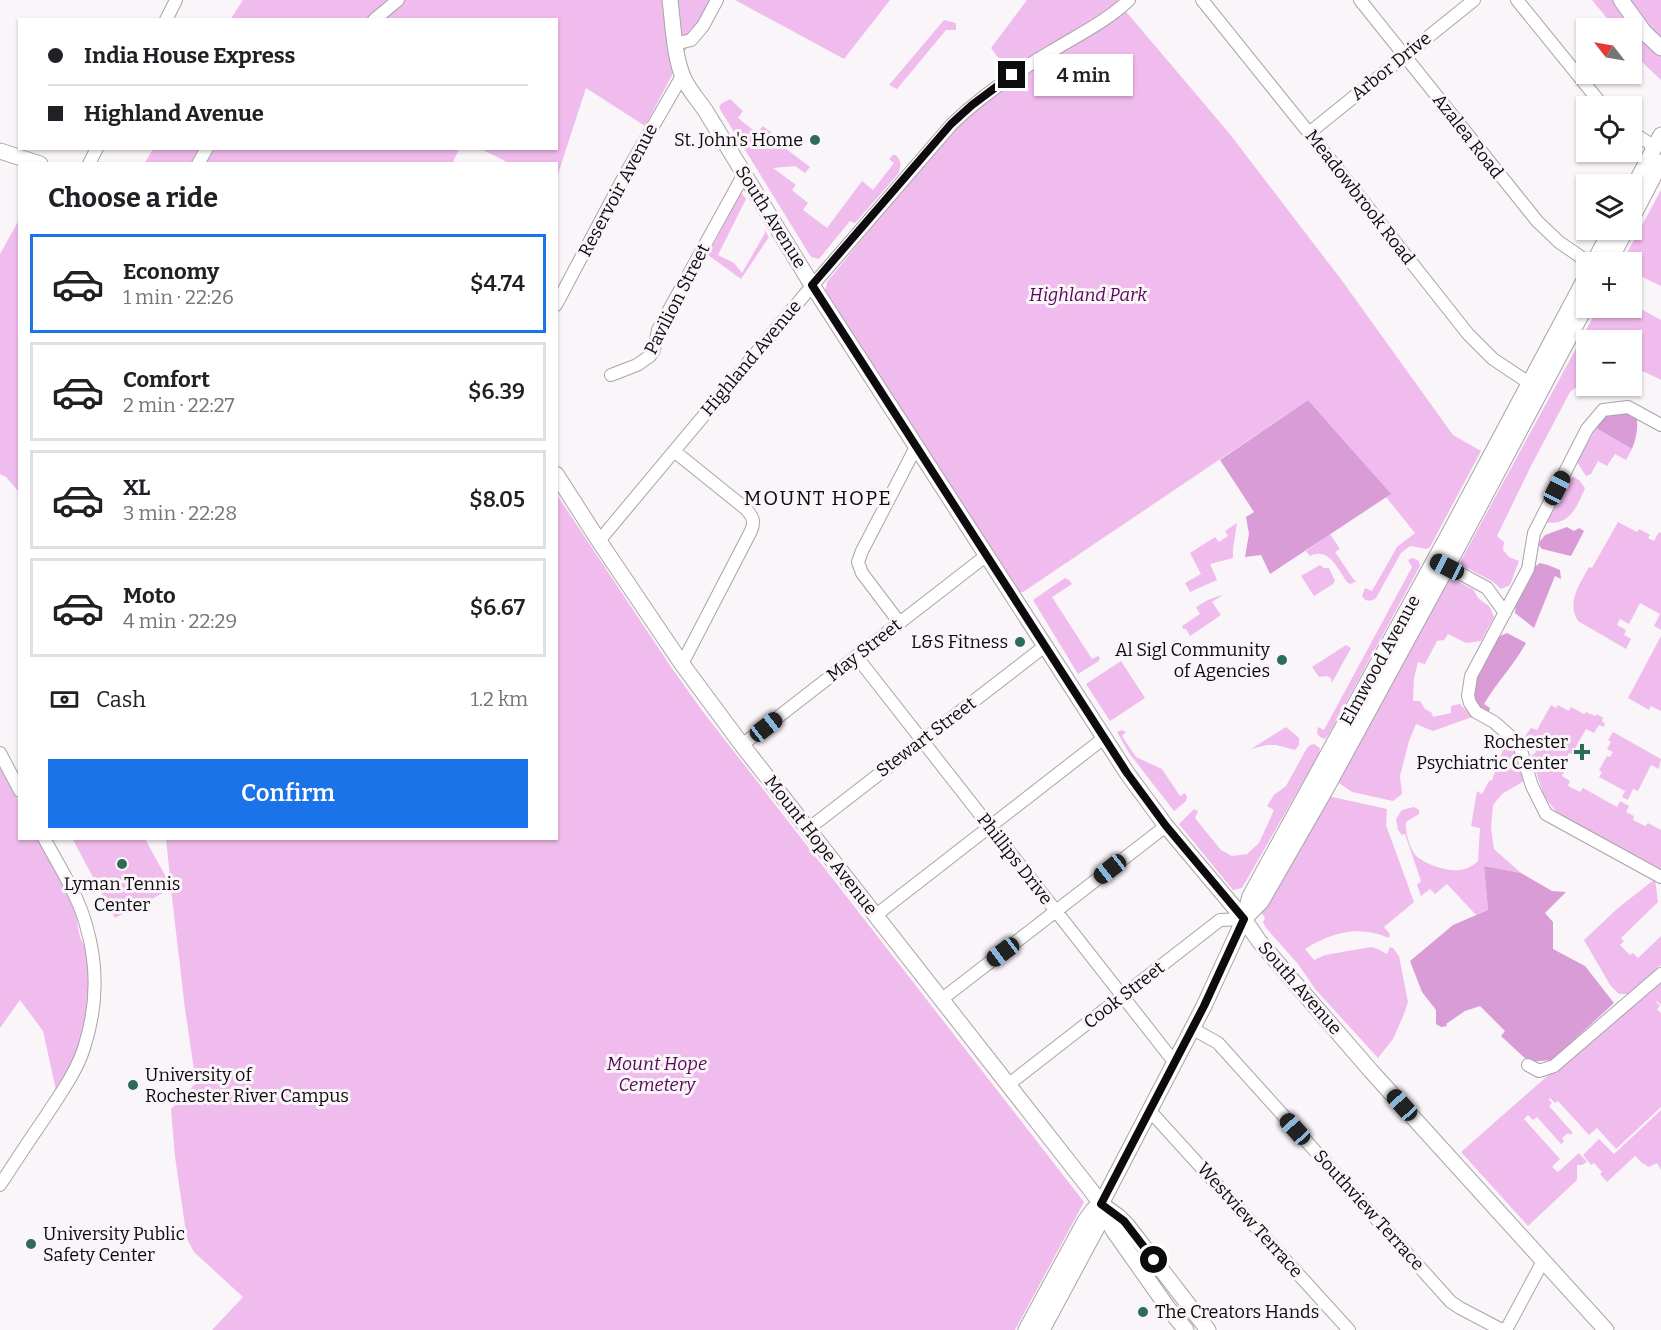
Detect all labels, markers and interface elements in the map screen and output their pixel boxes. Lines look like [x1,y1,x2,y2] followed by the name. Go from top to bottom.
[1576,18,1642,84] north arrow
[1576,18,1642,396] map controls
[1346,27,1436,105] street label: Arbor Drive
[84,42,295,69] text: India House Express
[1033,54,1132,96] callout: 4 min
[998,61,1025,88] route end
[1057,63,1110,87] text: 4 min
[1428,89,1508,183] street label: Azalea Road
[1576,96,1642,162] button: locate
[84,100,264,127] text: Highland Avenue
[574,120,662,260] street label: Reservoir Avenue
[1301,125,1420,269] street label: Meadowbrook Road
[674,129,803,151] place label: St. John's Home
[808,133,822,147] marker: St. John's Home
[731,162,811,272] street label: South Avenue
[1576,174,1642,240] button: layers
[48,182,218,214] text: Choose a ride
[640,240,715,358] street label: Pavilion Street
[1576,252,1642,318] button: +
[51,257,105,311] icon: car
[123,258,219,285] text: Economy
[470,270,525,297] text: $4.74
[1029,284,1147,306] park label: Highland Park
[123,285,234,309] text: 1 min · 22:26
[696,296,806,420] street label: Highland Avenue
[1576,330,1642,396] button: −
[51,365,105,419] icon: car
[123,366,210,393] text: Comfort
[468,378,525,405] text: $6.39
[123,393,235,417] text: 2 min · 22:27
[1541,468,1573,508] car
[51,473,105,527] icon: car
[123,474,150,501] text: XL
[469,486,525,513] text: $8.05
[744,486,892,510] district label: MOUNT HOPE
[123,501,237,525] text: 3 min · 22:28
[1427,551,1467,583] car
[51,581,105,635] icon: car
[123,582,176,609] text: Moto
[1335,591,1425,729] street label: Elmwood Avenue
[470,594,525,621] text: $6.67
[123,609,237,633] text: 4 min · 22:29
[822,614,906,686] street label: May Street
[911,631,1008,653] place label: L&S Fitness
[1013,635,1027,649] marker: L&S Fitness
[1115,639,1270,682] place label: Al Sigl Community of Agencies
[1275,653,1289,667] marker: Al Sigl Community of Agencies
[48,683,81,716] icon: cash
[96,686,146,713] text: Cash
[470,687,528,711] text: 1.2 km
[872,692,981,782] street label: Stewart Street
[746,709,786,745] car
[1416,731,1568,774] place label: Rochester Psychiatric Center
[1573,743,1591,761] marker: Rochester Psychiatric Center
[48,759,528,828] button: Confirm
[760,771,882,919] street label: Mount Hope Avenue
[972,809,1058,909] street label: Phillips Drive
[1090,851,1130,887] car
[115,857,129,871] marker: Lyman Tennis Center
[64,873,180,916] place label: Lyman Tennis Center
[983,934,1023,970] car
[1253,937,1347,1039] street label: South Avenue
[1079,956,1169,1033] street label: Cook Street
[607,1053,707,1096] park label: Mount Hope Cemetery
[145,1064,349,1107] place label: University of Rochester River Campus
[126,1078,140,1092] marker: University of Rochester River Campus
[1383,1086,1421,1124] car
[1276,1110,1314,1148] car
[1309,1145,1429,1275] street label: Southview Terrace
[1193,1158,1307,1282] street label: Westview Terrace
[43,1223,185,1266] place label: University Public Safety Center
[24,1237,38,1251] marker: University Public Safety Center
[1140,1246,1167,1273] route start
[1155,1301,1319,1323] place label: The Creators Hands
[1136,1305,1150,1319] marker: The Creators Hands

